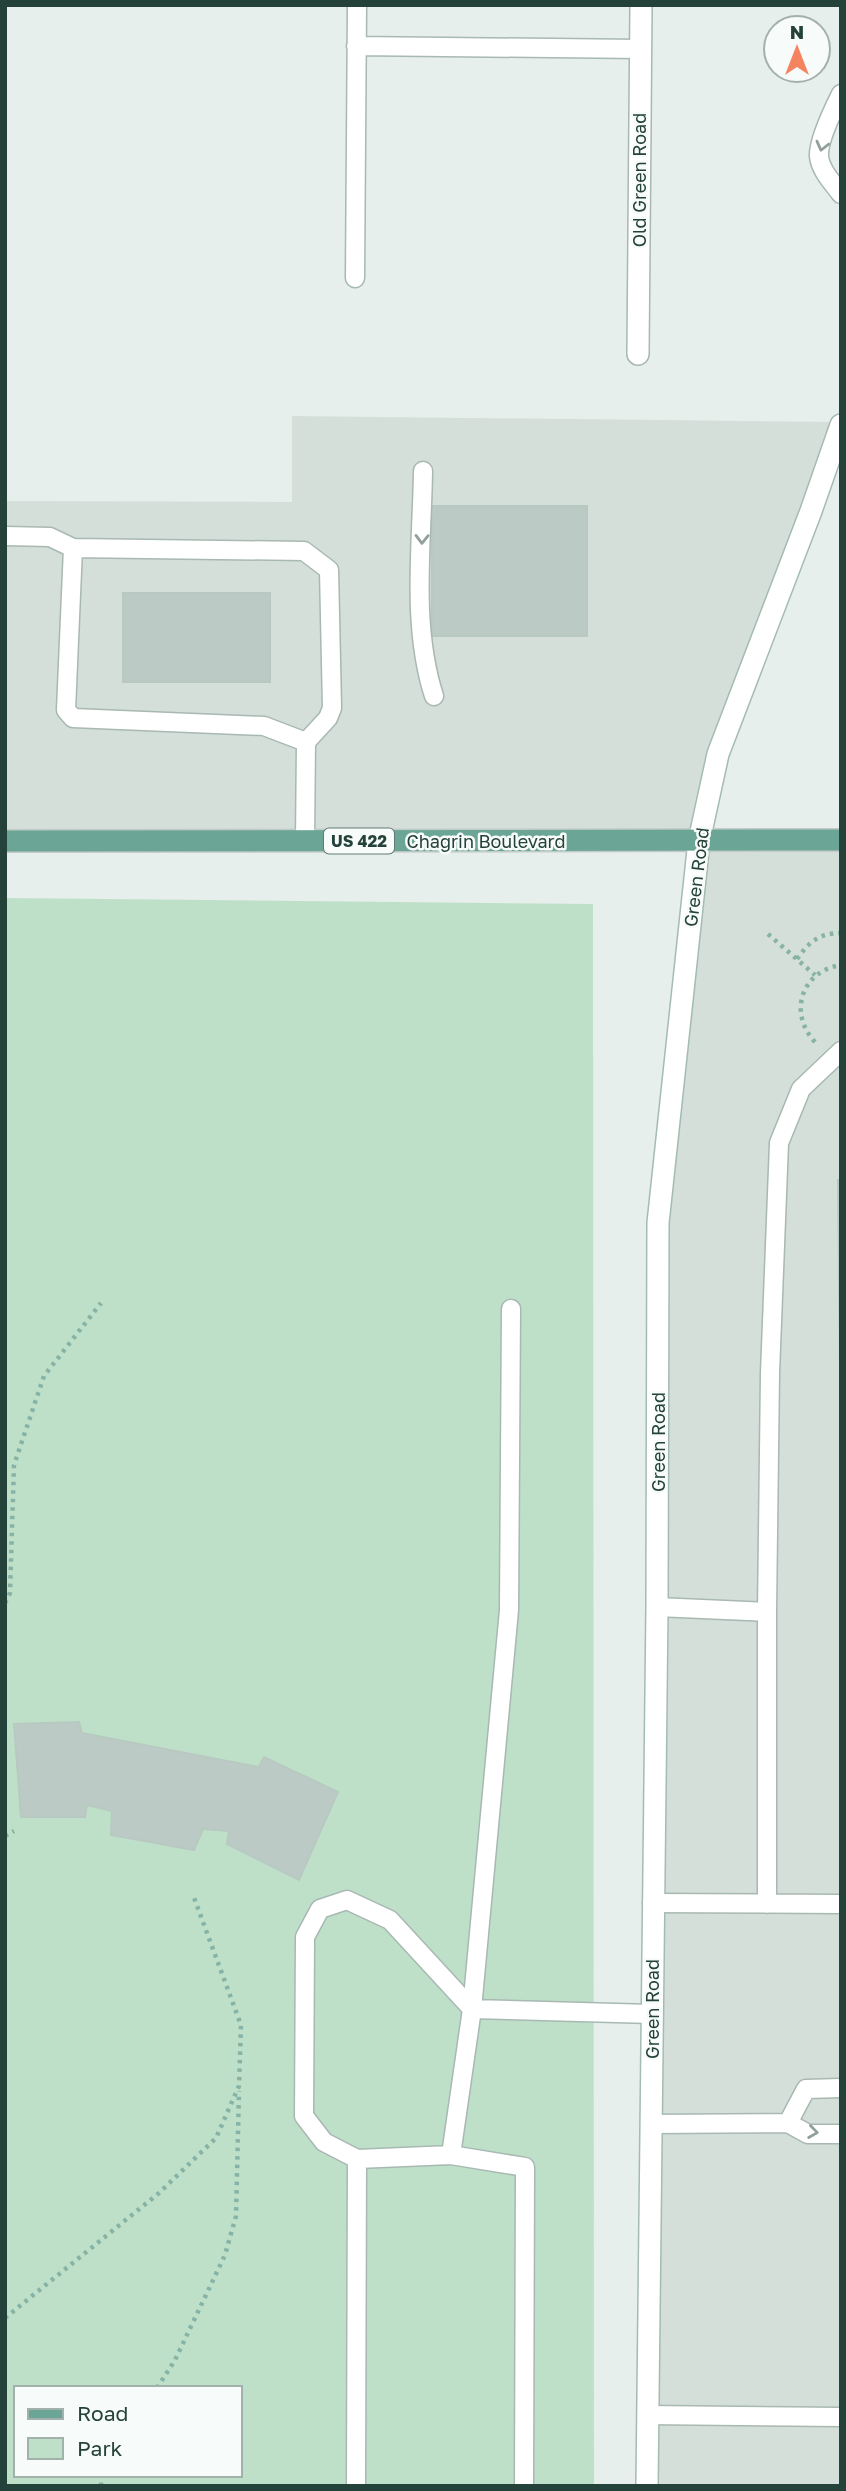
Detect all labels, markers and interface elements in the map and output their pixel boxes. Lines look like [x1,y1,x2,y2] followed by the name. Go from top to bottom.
[762,14,832,84] north arrow
[790,20,804,43] text: N
[628,113,650,247] street label: Old Green Road
[816,139,830,151] one-way arrow
[414,534,430,545] one-way arrow
[679,826,713,928] street label: Green Road
[324,828,394,854] road number: US 422
[407,830,566,852] street label: Chagrin Boulevard
[647,1392,669,1492] street label: Green Road
[641,1959,663,2059] street label: Green Road
[808,2125,819,2140] one-way arrow
[14,2386,242,2477] legend
[77,2400,128,2426] text: Road
[77,2435,123,2461] text: Park

